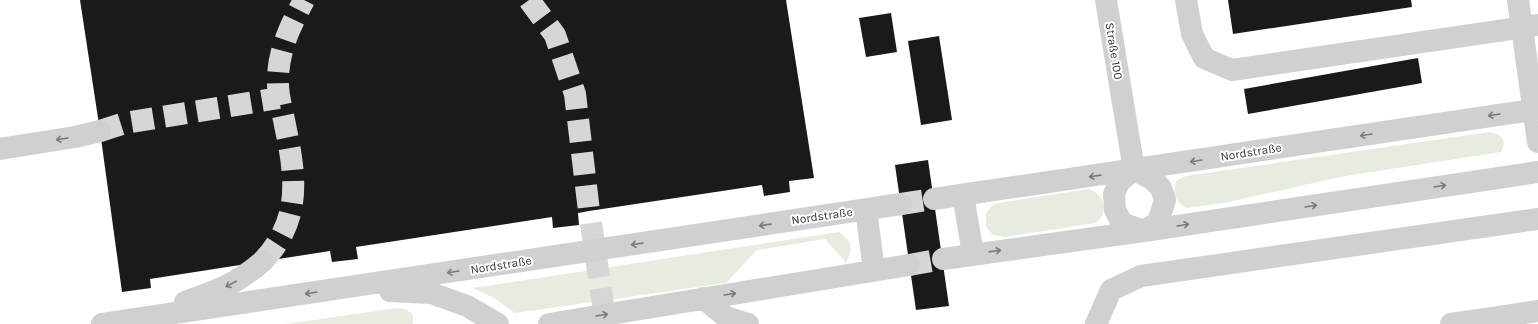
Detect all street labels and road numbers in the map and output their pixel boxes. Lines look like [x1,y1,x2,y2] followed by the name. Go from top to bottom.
[1103,22,1125,80] street label: Straße 100
[1220,140,1282,164] street label: Nordstraße
[791,205,853,227] street label: Nordstraße
[470,253,532,277] street label: Nordstraße

